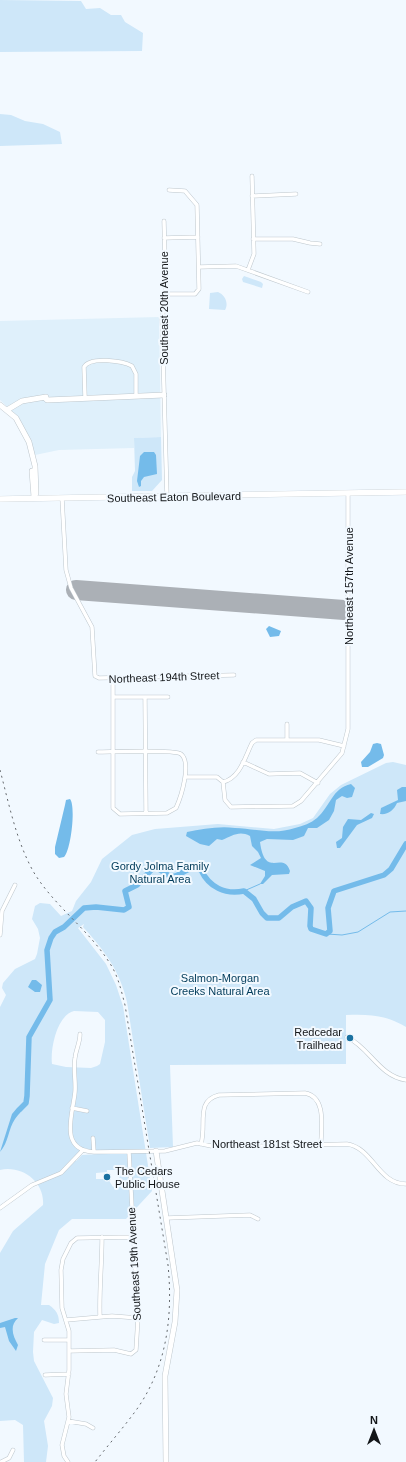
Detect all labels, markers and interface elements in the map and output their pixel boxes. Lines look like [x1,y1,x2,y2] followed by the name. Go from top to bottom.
[158,251,170,365] street label: Southeast 20th Avenue
[107,490,241,504] street label: Southeast Eaton Boulevard
[343,527,355,645] street label: Northeast 157th Avenue
[108,669,220,685] street label: Northeast 194th Street
[111,860,209,885] park label: Gordy Jolma Family Natural Area
[170,972,270,997] park label: Salmon-Morgan Creeks Natural Area
[294,1026,342,1051] place label: Redcedar Trailhead
[345,1033,355,1043] marker: Redcedar Trailhead
[212,1138,322,1150] street label: Northeast 181st Street
[115,1165,180,1190] place label: The Cedars Public House
[102,1172,112,1182] marker: The Cedars Public House
[125,1207,143,1321] street label: Southeast 19th Avenue
[354,1410,394,1450] north arrow
[370,1414,378,1426] text: N

